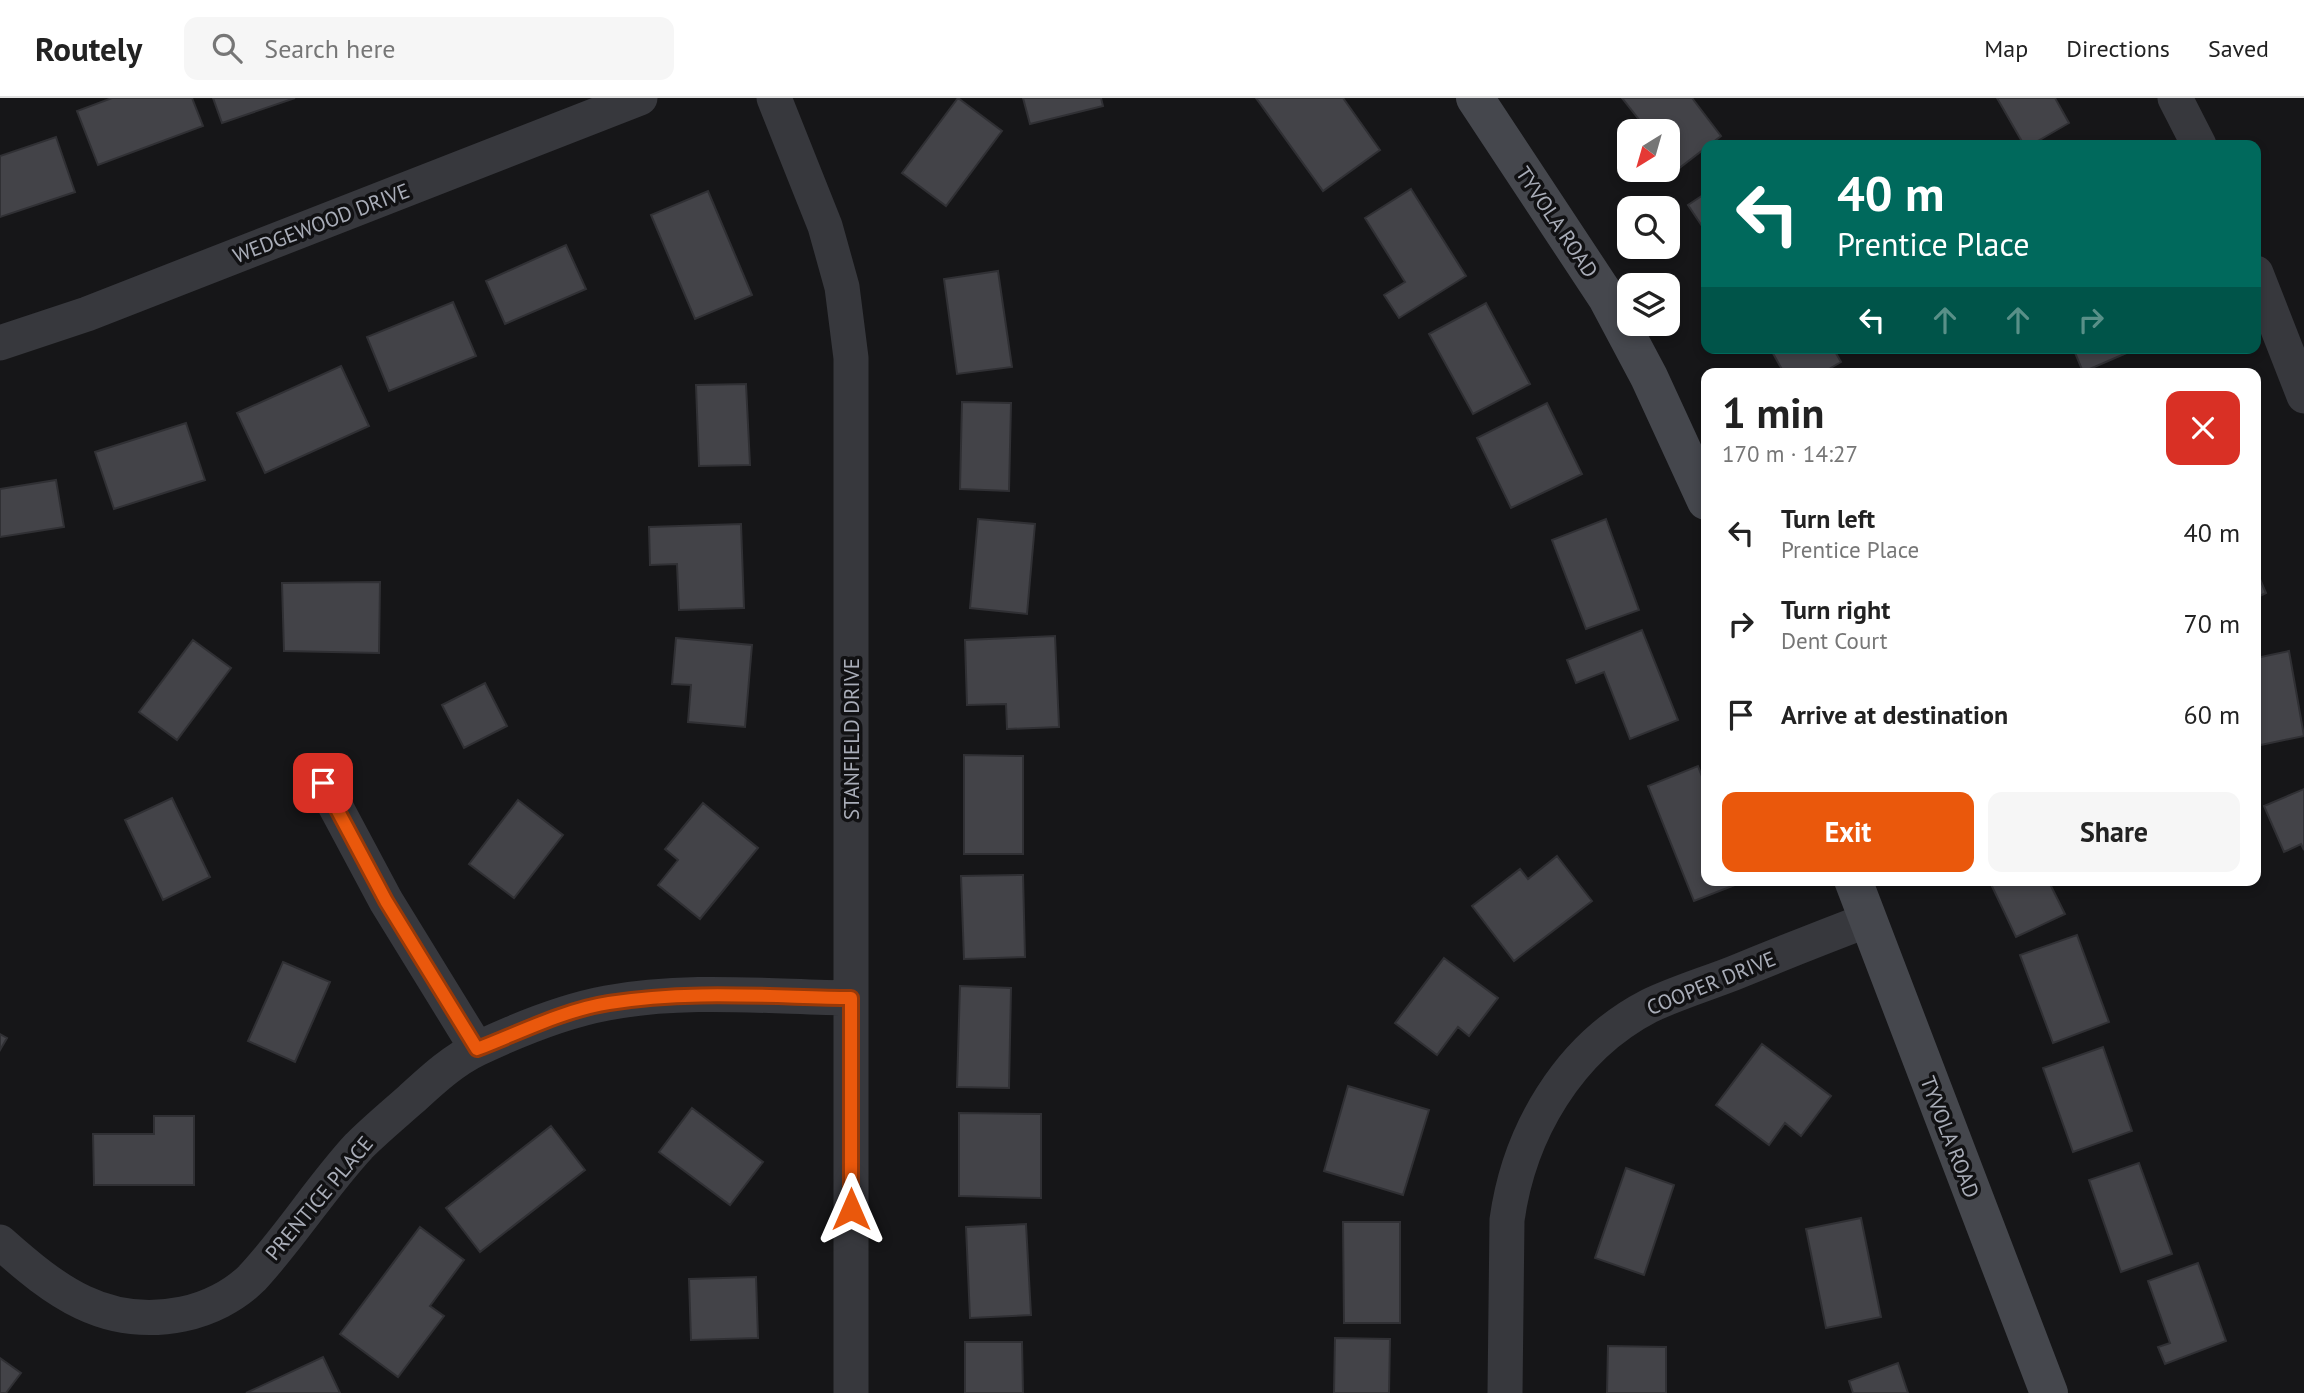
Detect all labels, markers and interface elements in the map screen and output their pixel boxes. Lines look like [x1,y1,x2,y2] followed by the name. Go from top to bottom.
[184,17,674,80] search box
[35,27,142,70] text: Routely
[208,29,246,67] icon: search
[264,32,395,65] text: Search here
[1984,33,2028,64] text: Map
[2066,33,2170,64] text: Directions
[2208,33,2269,64] text: Saved
[1617,119,1680,182] north arrow
[1617,119,1680,336] map controls
[1510,161,1604,283] street label: TYVOLA ROAD
[1837,161,1944,225] text: 40 m
[1722,168,1813,259] icon: left
[229,177,413,269] street label: WEDGEWOOD DRIVE
[1617,196,1680,259] button: search
[1837,223,2029,265] text: Prentice Place
[1617,273,1680,336] button: layers
[1853,301,1891,339] icon: left
[1926,301,1964,339] icon: ahead
[1999,301,2037,339] icon: ahead
[2072,301,2110,339] icon: right
[1722,385,1824,440] text: 1 min
[2166,391,2240,465] button: close
[1722,439,1858,468] text: 170 m · 14:27
[1781,502,1875,535] text: Turn left
[1722,514,1760,552] icon: left
[2184,516,2240,549] text: 40 m
[1781,535,1919,564] text: Prentice Place
[1781,593,1890,626] text: Turn right
[1722,605,1760,643] icon: right
[2184,607,2240,640] text: 70 m
[1781,626,1888,655] text: Dent Court
[838,658,865,820] street label: STANFIELD DRIVE
[1722,696,1760,734] icon: arrive
[1781,698,2008,731] text: Arrive at destination
[2184,698,2240,731] text: 60 m
[293,753,353,813] pin
[304,764,342,802] icon: arrive
[1722,792,1974,872] button: Exit
[1988,792,2240,872] button: Share
[1643,945,1779,1021] street label: COOPER DRIVE
[1914,1072,1986,1202] street label: TYVOLA ROAD
[259,1130,379,1266] street label: PRENTICE PLACE
[814,1172,888,1246] position arrow

